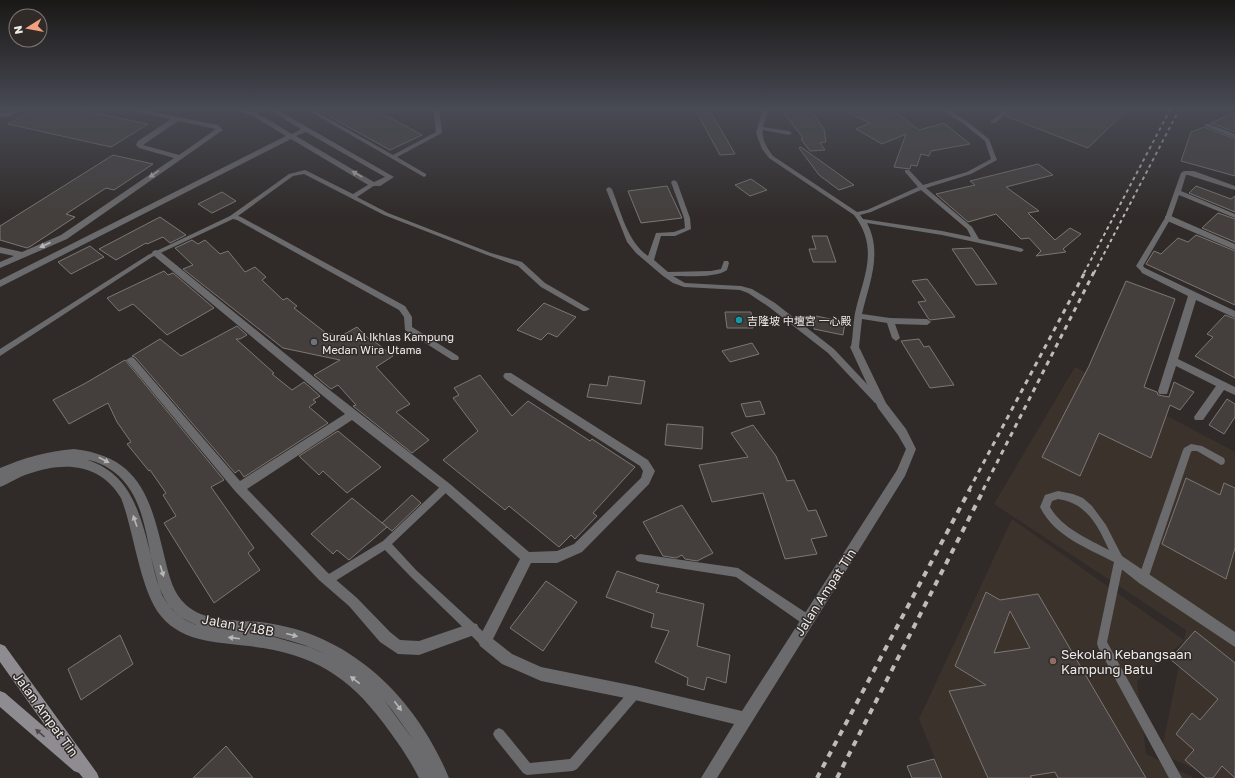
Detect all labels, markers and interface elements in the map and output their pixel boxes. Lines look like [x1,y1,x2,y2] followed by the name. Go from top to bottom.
[8,8,48,48] north arrow
[11,25,25,35] text: N
[149,170,159,178] one-way arrow
[351,171,363,178] one-way arrow
[40,242,51,248] one-way arrow
[747,314,852,327] place label: 吉隆坡 中壇宮 一心殿
[734,315,744,325] marker: 吉隆坡 中壇宮 一心殿
[322,330,454,356] place label: Surau Al Ikhlas Kampung Medan Wira Utama
[309,337,319,347] marker: Surau Al Ikhlas Kampung Medan Wira Utama
[99,457,110,463] one-way arrow
[132,515,138,527] one-way arrow
[791,545,859,639] street label: Jalan Ampat Tin
[159,565,165,577] one-way arrow
[201,611,276,639] street label: Jalan 1/18B
[286,633,298,639] one-way arrow
[228,635,240,641] one-way arrow
[1061,646,1192,677] place label: Sekolah Kebangsaan Kampung Batu
[1048,656,1058,666] marker: Sekolah Kebangsaan Kampung Batu
[10,669,82,759] street label: Jalan Ampat Tin
[349,675,360,684] one-way arrow
[393,700,402,711] one-way arrow
[36,729,45,738] one-way arrow

